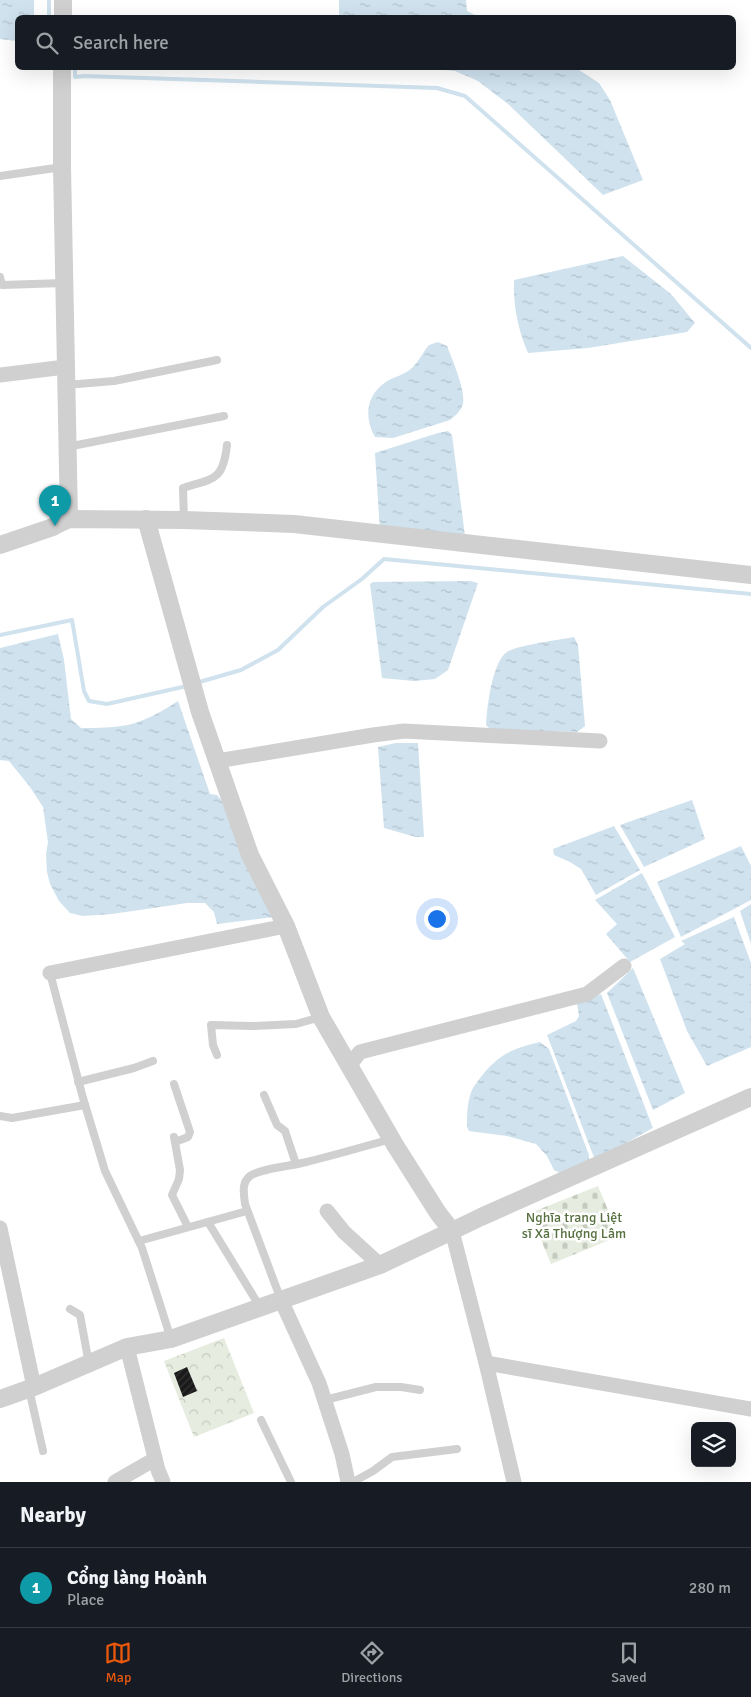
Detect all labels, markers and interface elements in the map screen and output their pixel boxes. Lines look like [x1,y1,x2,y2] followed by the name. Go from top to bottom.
[15,15,736,70] search box
[33,29,61,57] icon: search
[73,31,169,55] text: Search here
[39,485,71,526] pin: 1
[424,906,450,932] your location
[522,1209,626,1242] park label: Nghĩa trang Liệt sĩ Xã Thượng Lâm
[691,1422,736,1467] map controls
[691,1422,736,1467] button: layers
[20,1502,86,1528] text: Nearby
[67,1566,207,1590] text: Cổng làng Hoành
[32,1578,40,1598] text: 1
[689,1578,731,1598] text: 280 m
[67,1590,104,1610] text: Place
[104,1639,132,1686] tab: Map
[341,1639,402,1686] tab: Directions
[611,1639,647,1686] tab: Saved

